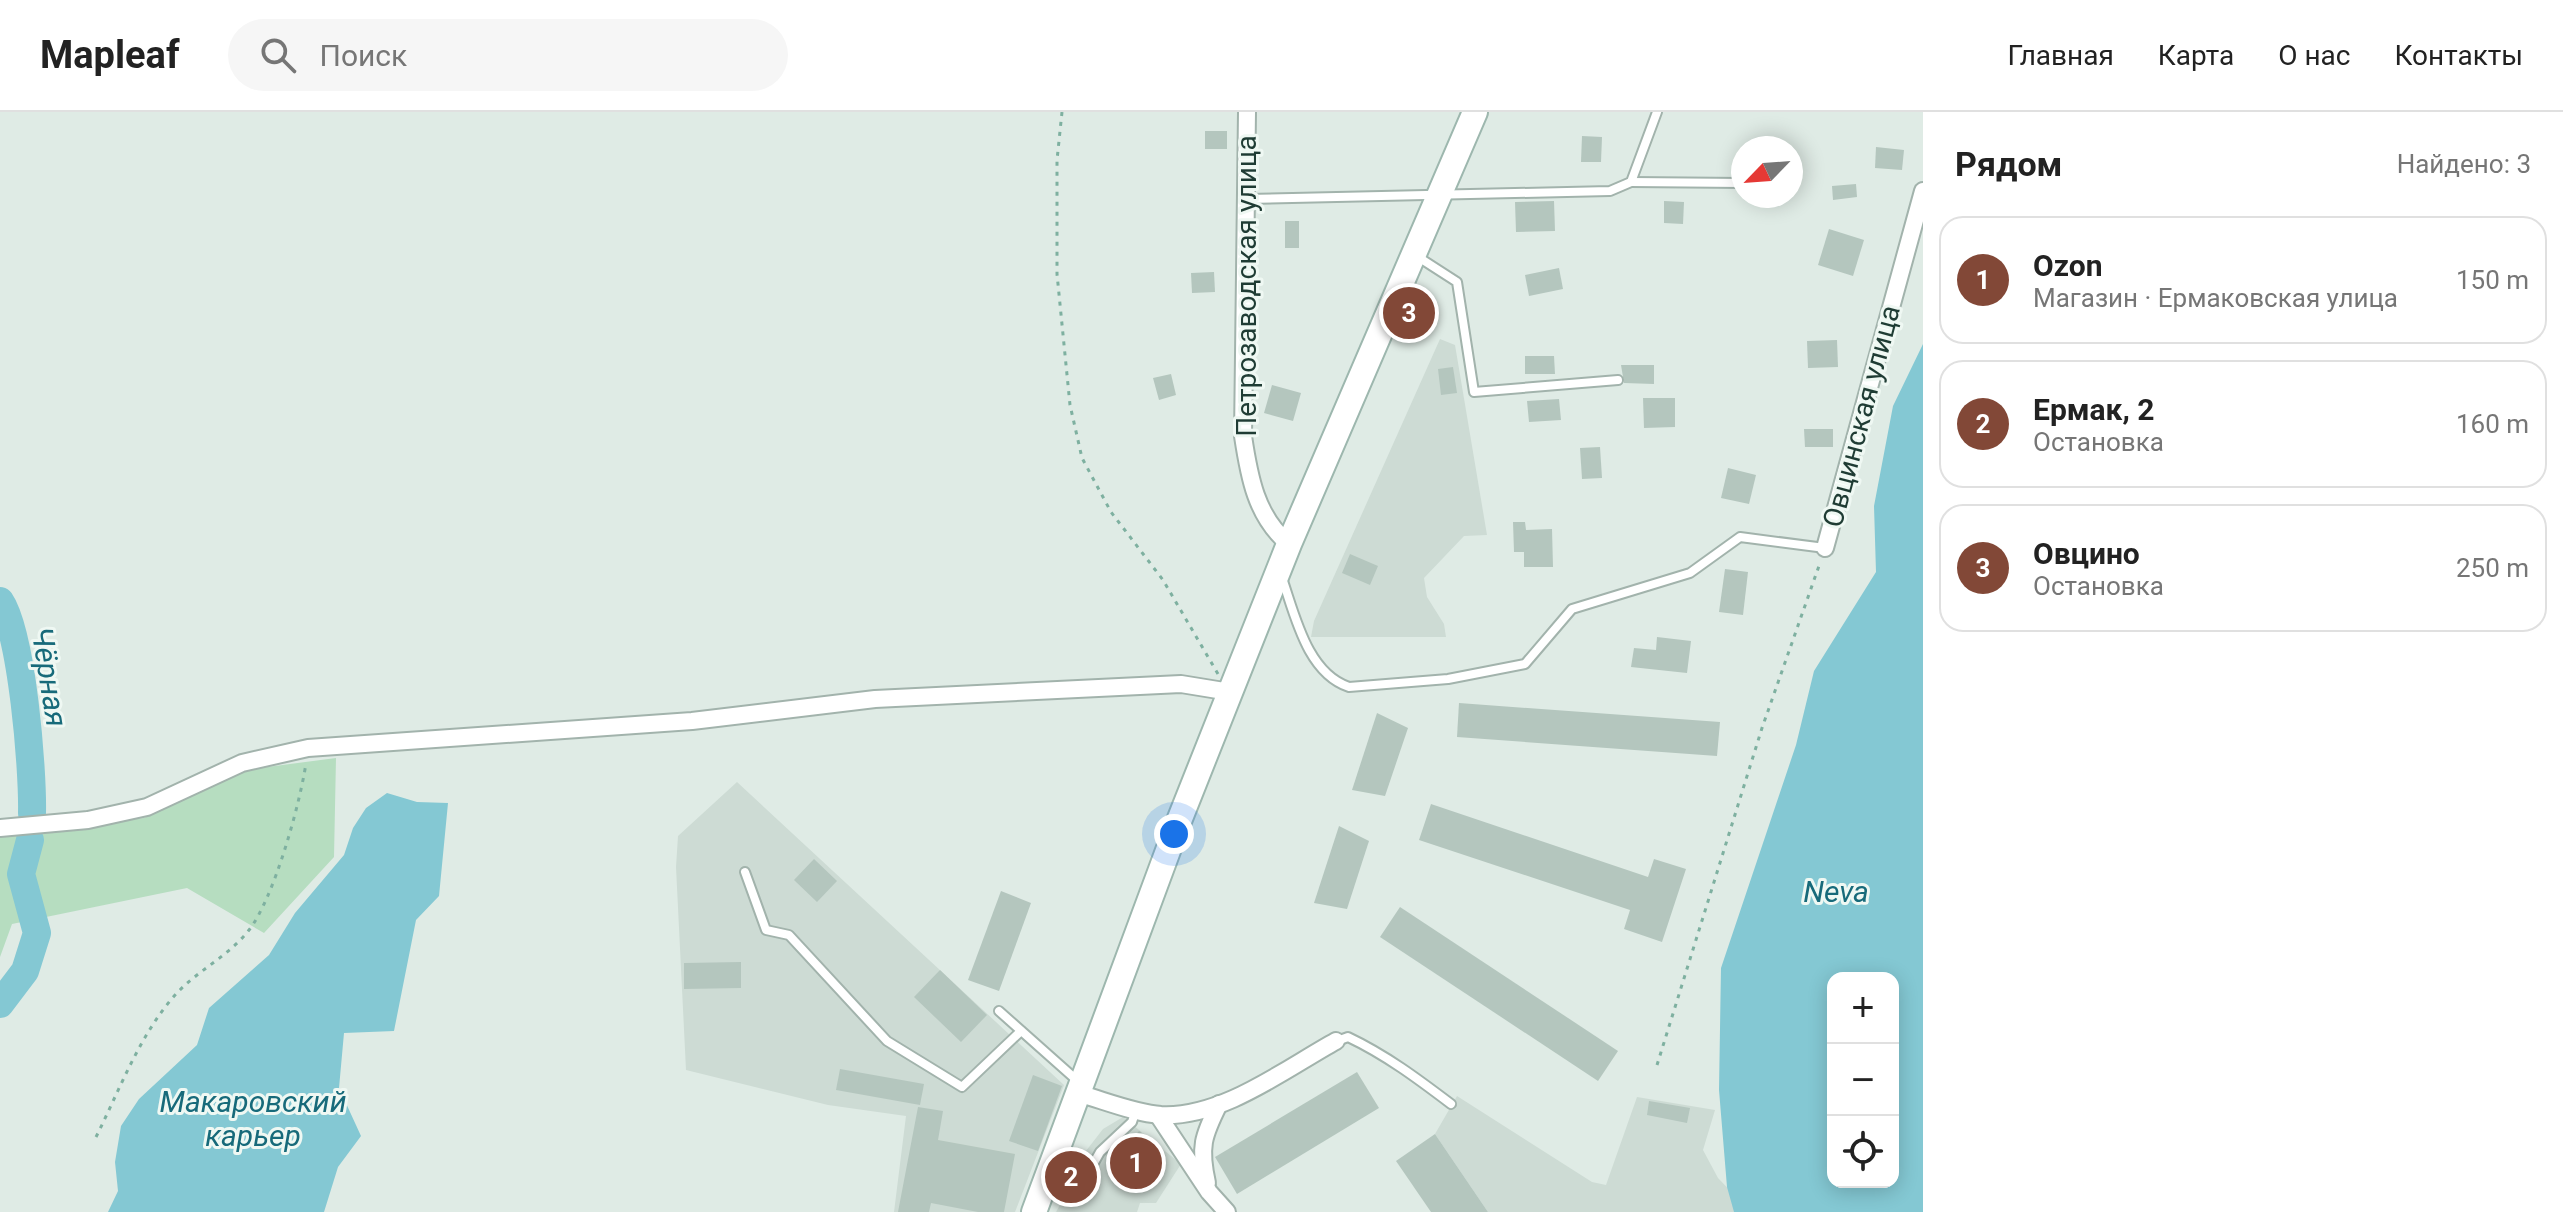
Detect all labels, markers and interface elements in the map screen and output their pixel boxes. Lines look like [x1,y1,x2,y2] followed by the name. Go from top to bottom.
[228,19,788,91] search box
[40,33,180,77] text: Mapleaf
[256,33,300,77] icon: search
[320,38,407,73] text: Поиск
[2007,39,2114,72] text: Главная
[2158,39,2234,72] text: Карта
[2278,39,2350,72] text: О нас
[2394,39,2523,72] text: Контакты
[1230,135,1263,437] street label: Петрозаводская улица
[1731,136,1803,208] north arrow
[1955,144,2062,184] text: Рядом
[2397,149,2531,179] text: Найдено: 3
[2033,248,2102,283] text: Ozon
[1976,265,1990,295] text: 1
[2456,265,2529,295] text: 150 m
[1383,283,1435,343] pin: 3
[2033,283,2398,313] text: Магазин · Ермаковская улица
[1816,302,1907,531] street label: Овцинская улица
[2033,392,2155,427] text: Ермак, 2
[1976,409,1990,439] text: 2
[2456,409,2529,439] text: 160 m
[2033,427,2164,457] text: Остановка
[2033,536,2140,571] text: Овцино
[1976,553,1990,583] text: 3
[2456,553,2529,583] text: 250 m
[2033,571,2164,601] text: Остановка
[24,625,75,729] water label: Чёрная
[1154,814,1194,854] your location
[1803,874,1869,909] water label: Neva
[1827,972,1899,1188] map controls
[1827,972,1899,1044] button: +
[1827,1044,1899,1116] button: −
[160,1084,346,1153] water label: Макаровский карьер
[1827,1116,1899,1188] button: locate
[1110,1133,1162,1193] pin: 1
[1045,1147,1097,1207] pin: 2

